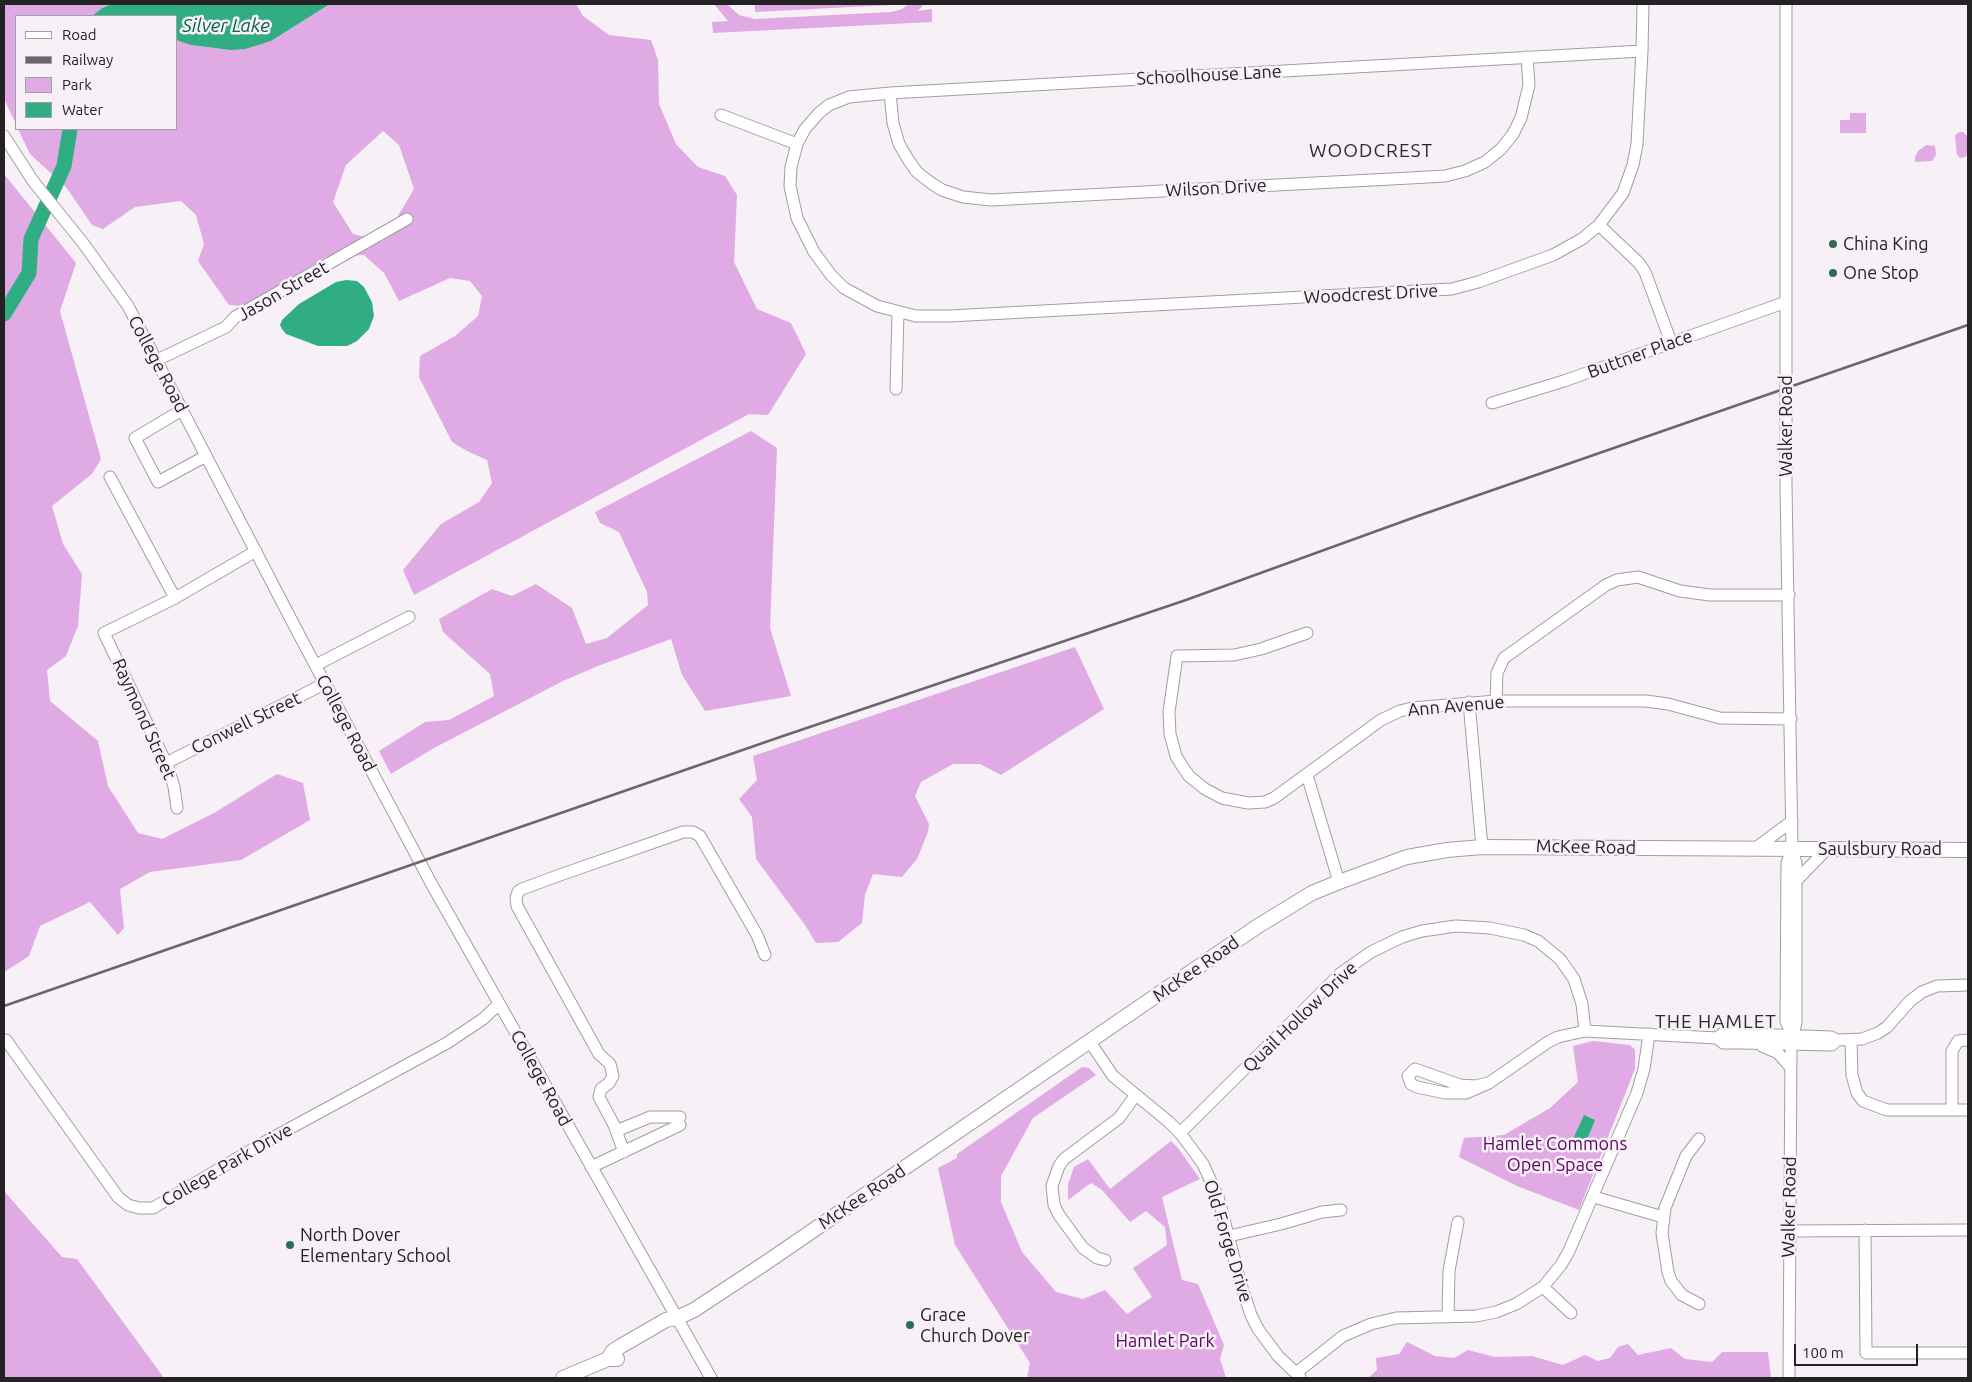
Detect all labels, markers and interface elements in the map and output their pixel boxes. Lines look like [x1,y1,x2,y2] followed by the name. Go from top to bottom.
[15,15,178,130] legend
[182,15,270,37] water label: Silver Lake
[62,26,97,43] text: Road
[62,51,113,68] text: Railway
[1136,60,1282,90] street label: Schoolhouse Lane
[62,76,92,93] text: Park
[62,101,103,118] text: Water
[1308,140,1434,162] district label: WOODCREST
[1165,175,1267,201] street label: Wilson Drive
[1843,233,1929,255] place label: China King
[1827,238,1839,250] marker: China King
[234,256,332,326] street label: Jason Street
[1843,262,1919,284] place label: One Stop
[1827,267,1839,279] marker: One Stop
[1303,280,1439,308] street label: Woodcrest Drive
[123,312,193,416] street label: College Road
[1585,325,1695,383] street label: Buttner Place
[1775,375,1797,477] street label: Walker Road
[108,655,180,783] street label: Raymond Street
[311,671,381,775] street label: College Road
[188,687,304,759] street label: Conwell Street
[1407,691,1505,721] street label: Ann Avenue
[1536,835,1636,859] street label: McKee Road
[1818,838,1942,860] street label: Saulsbury Road
[1149,931,1243,1007] street label: McKee Road
[1238,957,1362,1077] street label: Quail Hollow Drive
[1654,1011,1778,1033] district label: THE HAMLET
[506,1026,576,1130] street label: College Road
[158,1119,296,1211] street label: College Park Drive
[1483,1133,1627,1176] park label: Hamlet Commons Open Space
[1777,1156,1801,1258] street label: Walker Road
[814,1160,910,1234] street label: McKee Road
[1199,1177,1257,1305] street label: Old Forge Drive
[300,1224,451,1266] place label: North Dover Elementary School
[284,1239,296,1251] marker: North Dover Elementary School
[920,1304,1030,1346] place label: Grace Church Dover
[904,1319,916,1331] marker: Grace Church Dover
[1116,1330,1214,1352] park label: Hamlet Park
[1797,1334,1921,1366] scale bar
[1802,1344,1844,1361] text: 100 m

